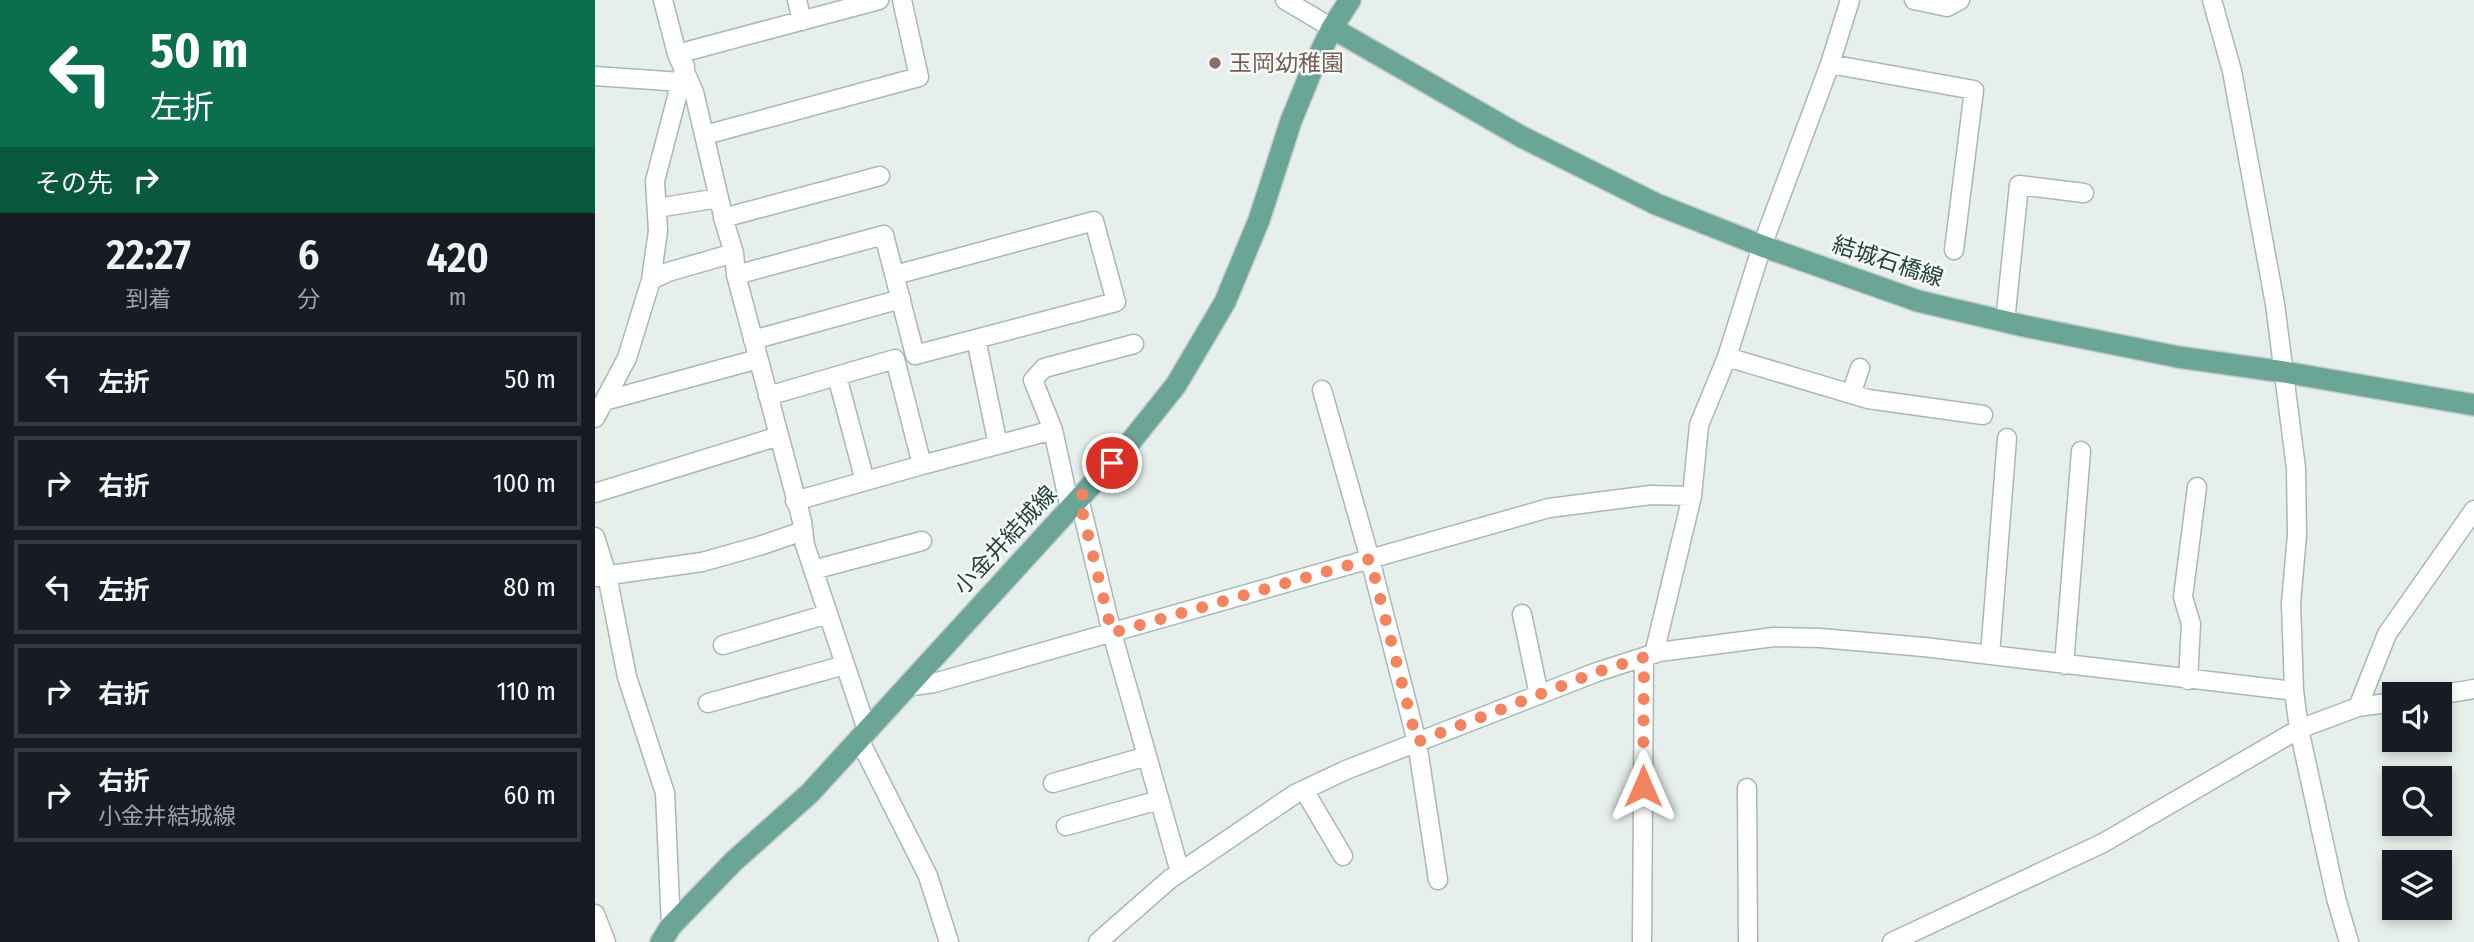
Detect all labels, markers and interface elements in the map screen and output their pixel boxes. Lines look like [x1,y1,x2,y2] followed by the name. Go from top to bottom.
[150,21,248,80] text: 50 m
[35,28,126,119] icon: left
[1229,49,1344,77] place label: 玉岡幼稚園
[1207,55,1223,71] marker: 玉岡幼稚園
[150,88,214,126] text: 左折
[127,161,165,199] icon: right
[35,168,113,199] text: その先
[106,230,191,280] text: 22:27
[298,230,319,280] text: 6
[1829,230,1947,292] street label: 結城石橋線
[426,233,489,283] text: 420
[449,283,466,311] text: m
[126,285,172,313] text: 到着
[297,285,320,313] text: 分
[39,360,77,398] icon: left
[504,364,556,395] text: 50 m
[98,367,150,398] text: 左折
[1082,433,1142,493] pin
[1093,444,1131,482] icon: arrive
[39,464,77,502] icon: right
[493,468,556,499] text: 100 m
[98,471,150,502] text: 右折
[948,480,1062,600] street label: 小金井結城線
[39,568,77,606] icon: left
[503,572,556,603] text: 80 m
[98,575,150,606] text: 左折
[39,672,77,710] icon: right
[496,676,556,707] text: 110 m
[98,679,150,710] text: 右折
[2382,682,2452,920] map controls
[2382,682,2452,752] button: sound
[1606,749,1680,823] position arrow
[98,766,150,797] text: 右折
[2382,766,2452,836] button: search
[39,776,77,814] icon: right
[503,780,556,811] text: 60 m
[98,802,236,830] text: 小金井結城線
[2382,850,2452,920] button: layers

